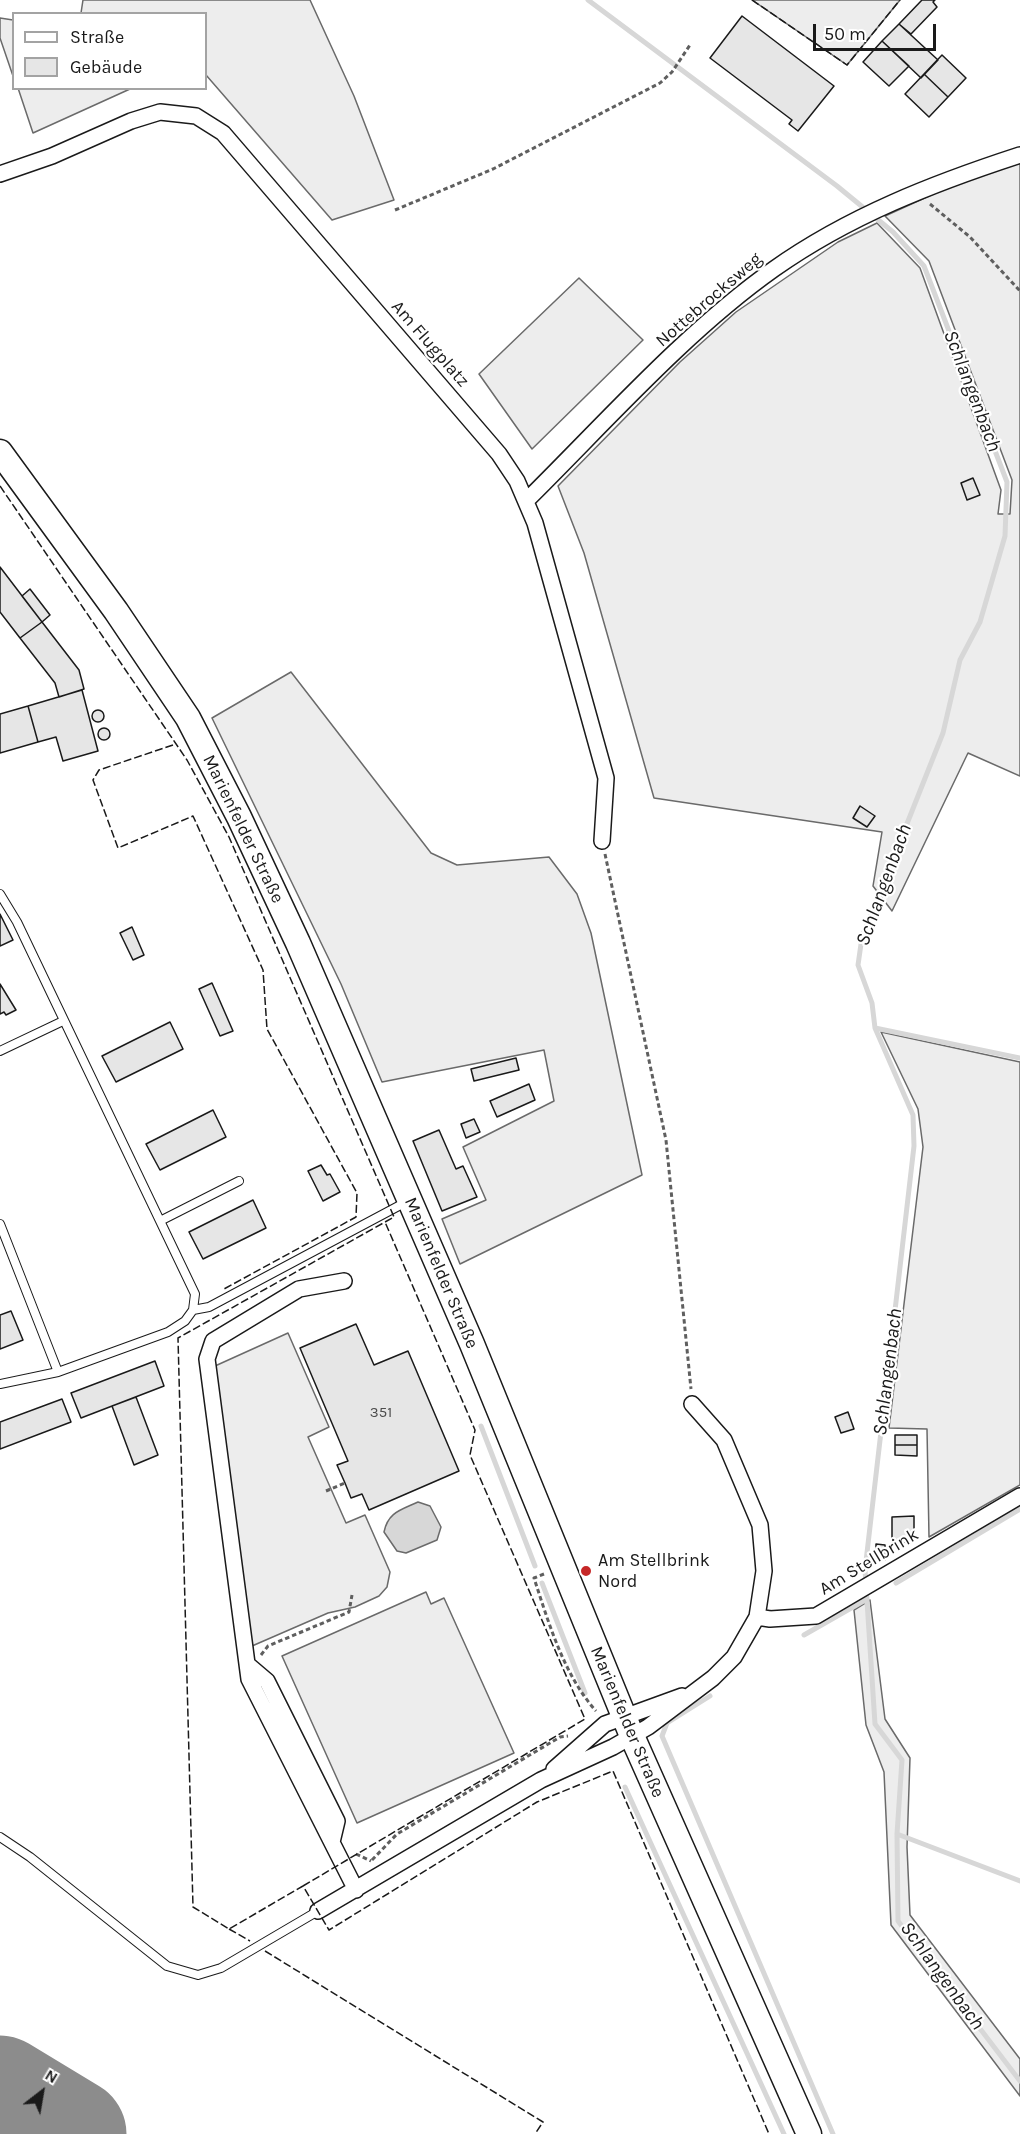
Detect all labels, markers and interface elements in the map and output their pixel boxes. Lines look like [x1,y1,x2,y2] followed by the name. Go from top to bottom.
[12,12,207,90] legend
[816,12,939,50] scale bar
[824,23,866,45] text: 50 m
[70,26,124,48] text: Straße
[70,56,142,78] text: Gebäude
[652,248,766,352] street label: Nottebrocksweg
[386,296,474,392] street label: Am Flugplatz
[938,327,1006,455] water label: Schlangenbach
[198,751,288,907] street label: Marienfelder Straße
[851,821,917,949] water label: Schlangenbach
[399,1194,483,1352] street label: Marienfelder Straße
[868,1307,908,1437] water label: Schlangenbach
[370,1404,392,1422] house number: 351
[815,1524,923,1600] street label: Am Stellbrink
[598,1550,710,1592] place label: Am Stellbrink Nord
[579,1564,593,1578] marker: Am Stellbrink Nord
[585,1643,669,1801] street label: Marienfelder Straße
[895,1917,989,2035] water label: Schlangenbach
[12,2062,72,2122] north arrow
[42,2065,61,2087] text: N

